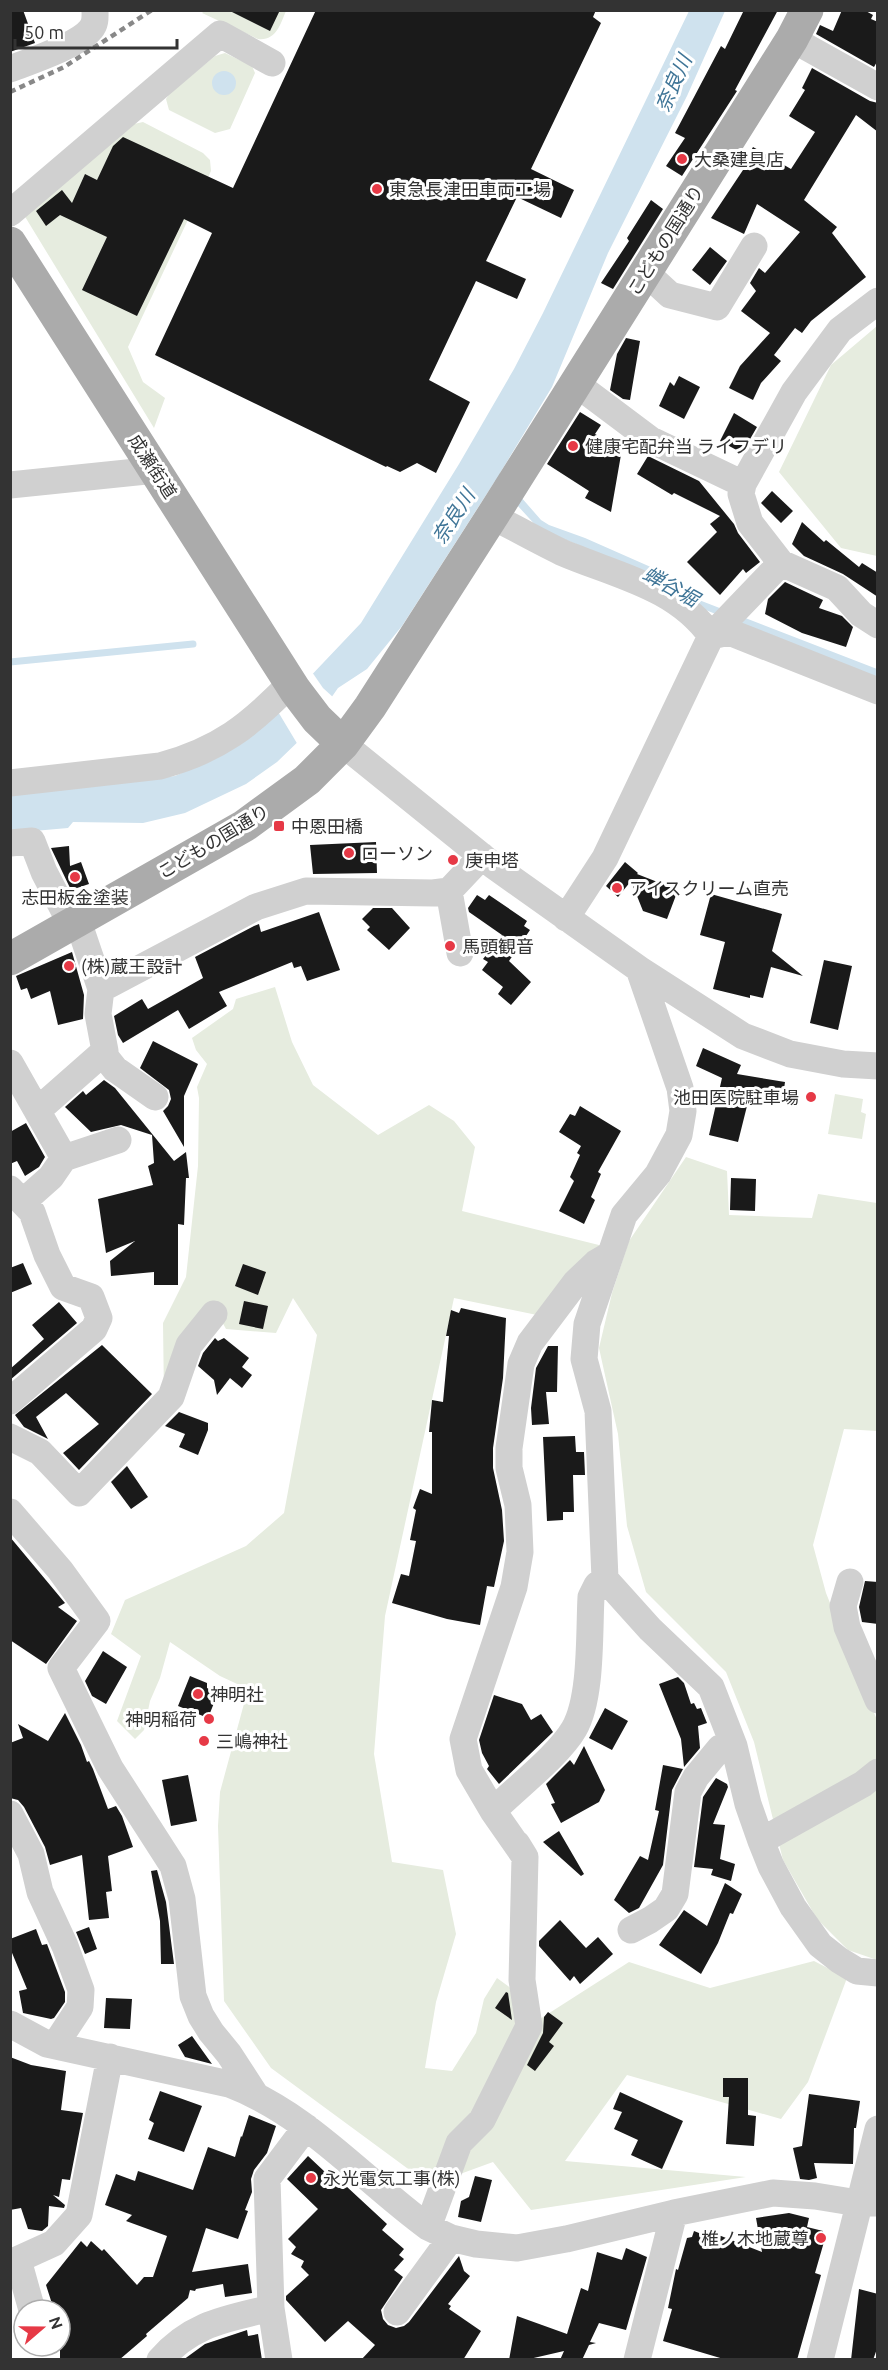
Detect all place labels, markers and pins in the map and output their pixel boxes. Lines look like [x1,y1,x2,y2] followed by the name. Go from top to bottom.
[694,149,784,169] place label: 大桑建具店
[675,152,689,166] marker: 大桑建具店
[389,179,551,199] place label: 東急長津田車両工場
[370,182,384,196] marker: 東急長津田車両工場
[585,436,787,456] place label: 健康宅配弁当 ライフデリ
[566,439,580,453] marker: 健康宅配弁当 ライフデリ
[291,816,363,836] place label: 中恩田橋
[272,819,286,833] marker: 中恩田橋
[361,843,433,863] place label: ローソン
[342,846,356,860] marker: ローソン
[465,850,519,870] place label: 庚申塔
[446,853,460,867] marker: 庚申塔
[68,870,82,884] marker: 志田板金塗装
[629,878,789,898] place label: アイスクリーム直売
[610,881,624,895] marker: アイスクリーム直売
[21,887,129,907] place label: 志田板金塗装
[462,936,534,956] place label: 馬頭観音
[443,939,457,953] marker: 馬頭観音
[81,956,182,977] place label: (株)蔵王設計
[62,959,76,973] marker: (株)蔵王設計
[673,1087,799,1107] place label: 池田医院駐車場
[804,1090,818,1104] marker: 池田医院駐車場
[210,1684,264,1704] place label: 神明社
[191,1687,205,1701] marker: 神明社
[125,1709,197,1729] place label: 神明稲荷
[202,1712,216,1726] marker: 神明稲荷
[216,1731,288,1751] place label: 三嶋神社
[197,1734,211,1748] marker: 三嶋神社
[323,2168,460,2189] place label: 永光電気工事(株)
[304,2171,318,2185] marker: 永光電気工事(株)
[701,2228,809,2248] place label: 椎ノ木地蔵尊
[814,2231,828,2245] marker: 椎ノ木地蔵尊

